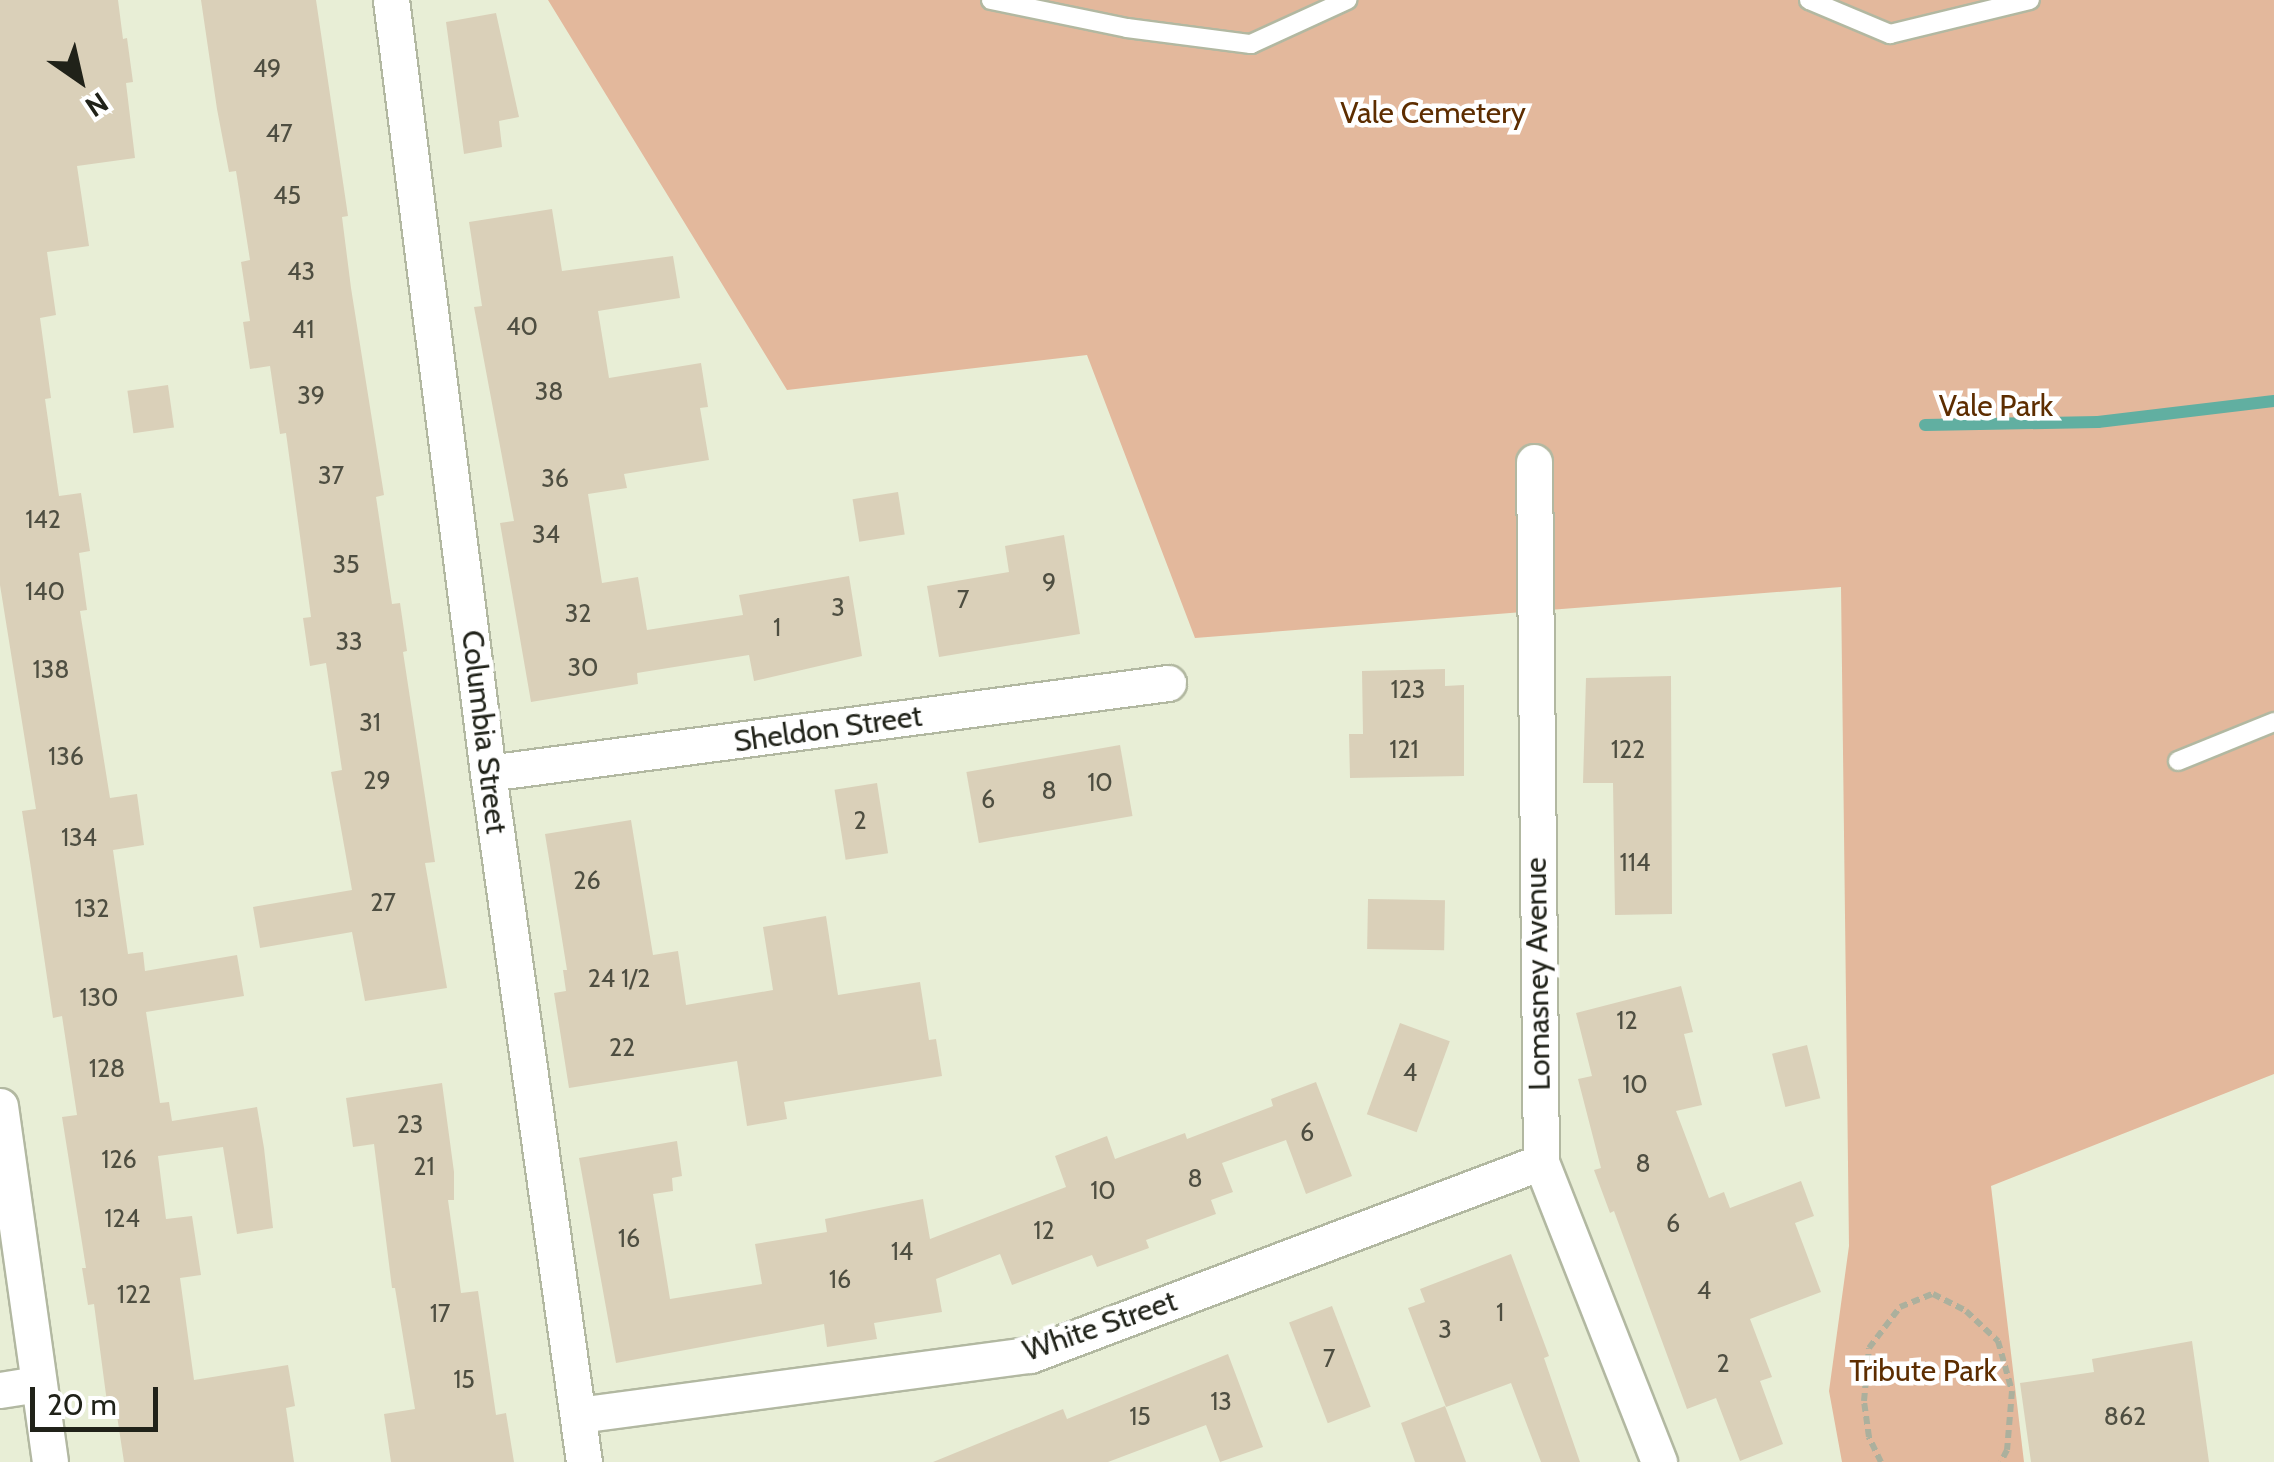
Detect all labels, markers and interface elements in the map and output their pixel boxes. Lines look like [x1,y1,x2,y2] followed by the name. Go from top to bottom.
[30,30,130,130] north arrow
[253,53,281,83] house number: 49
[79,85,114,124] text: N
[1340,95,1526,131] park label: Vale Cemetery
[265,118,293,148] house number: 47
[273,180,301,210] house number: 45
[287,256,315,286] house number: 43
[506,311,538,341] house number: 40
[292,314,314,344] house number: 41
[535,376,563,406] house number: 38
[297,380,325,410] house number: 39
[1939,388,2053,424] park label: Vale Park
[318,460,344,490] house number: 37
[541,463,569,493] house number: 36
[25,504,61,534] house number: 142
[532,519,560,549] house number: 34
[332,549,360,579] house number: 35
[1042,567,1056,597] house number: 9
[25,576,65,606] house number: 140
[957,584,969,614] house number: 7
[831,592,845,622] house number: 3
[565,598,591,628] house number: 32
[773,612,781,642] house number: 1
[335,626,363,656] house number: 33
[454,628,514,836] street label: Columbia Street
[568,652,598,682] house number: 30
[33,654,69,684] house number: 138
[1391,674,1425,704] house number: 123
[732,698,924,760] street label: Sheldon Street
[359,707,381,737] house number: 31
[1389,734,1419,764] house number: 121
[1611,734,1645,764] house number: 122
[48,741,84,771] house number: 136
[363,765,391,795] house number: 29
[1087,767,1113,797] house number: 10
[1041,775,1057,805] house number: 8
[981,784,995,814] house number: 6
[853,805,867,835] house number: 2
[61,822,97,852] house number: 134
[1620,847,1650,877] house number: 114
[1518,857,1558,1091] street label: Lomasney Avenue
[573,865,601,895] house number: 26
[370,887,396,917] house number: 27
[75,893,109,923] house number: 132
[588,963,650,993] house number: 24 1/2
[79,982,119,1012] house number: 130
[1616,1005,1638,1035] house number: 12
[609,1032,635,1062] house number: 22
[89,1053,125,1083] house number: 128
[1403,1057,1417,1087] house number: 4
[1622,1069,1648,1099] house number: 10
[397,1109,423,1139] house number: 23
[1300,1117,1314,1147] house number: 6
[101,1144,137,1174] house number: 126
[1635,1148,1651,1178] house number: 8
[413,1151,435,1181] house number: 21
[1187,1163,1203,1193] house number: 8
[1090,1175,1116,1205] house number: 10
[104,1203,140,1233] house number: 124
[1666,1208,1680,1238] house number: 6
[1033,1215,1055,1245] house number: 12
[618,1223,640,1253] house number: 16
[891,1236,913,1266] house number: 14
[829,1264,851,1294] house number: 16
[1697,1275,1711,1305] house number: 4
[117,1279,151,1309] house number: 122
[1018,1283,1182,1369] street label: White Street
[1496,1297,1504,1327] house number: 1
[430,1298,450,1328] house number: 17
[1438,1314,1452,1344] house number: 3
[1323,1343,1335,1373] house number: 7
[1716,1348,1730,1378] house number: 2
[1849,1353,1997,1389] park label: Tribute Park
[453,1364,475,1394] house number: 15
[35,1367,162,1429] scale bar
[47,1386,117,1423] text: 20 m
[1210,1386,1232,1416] house number: 13
[1129,1401,1151,1431] house number: 15
[2104,1401,2146,1431] house number: 862

